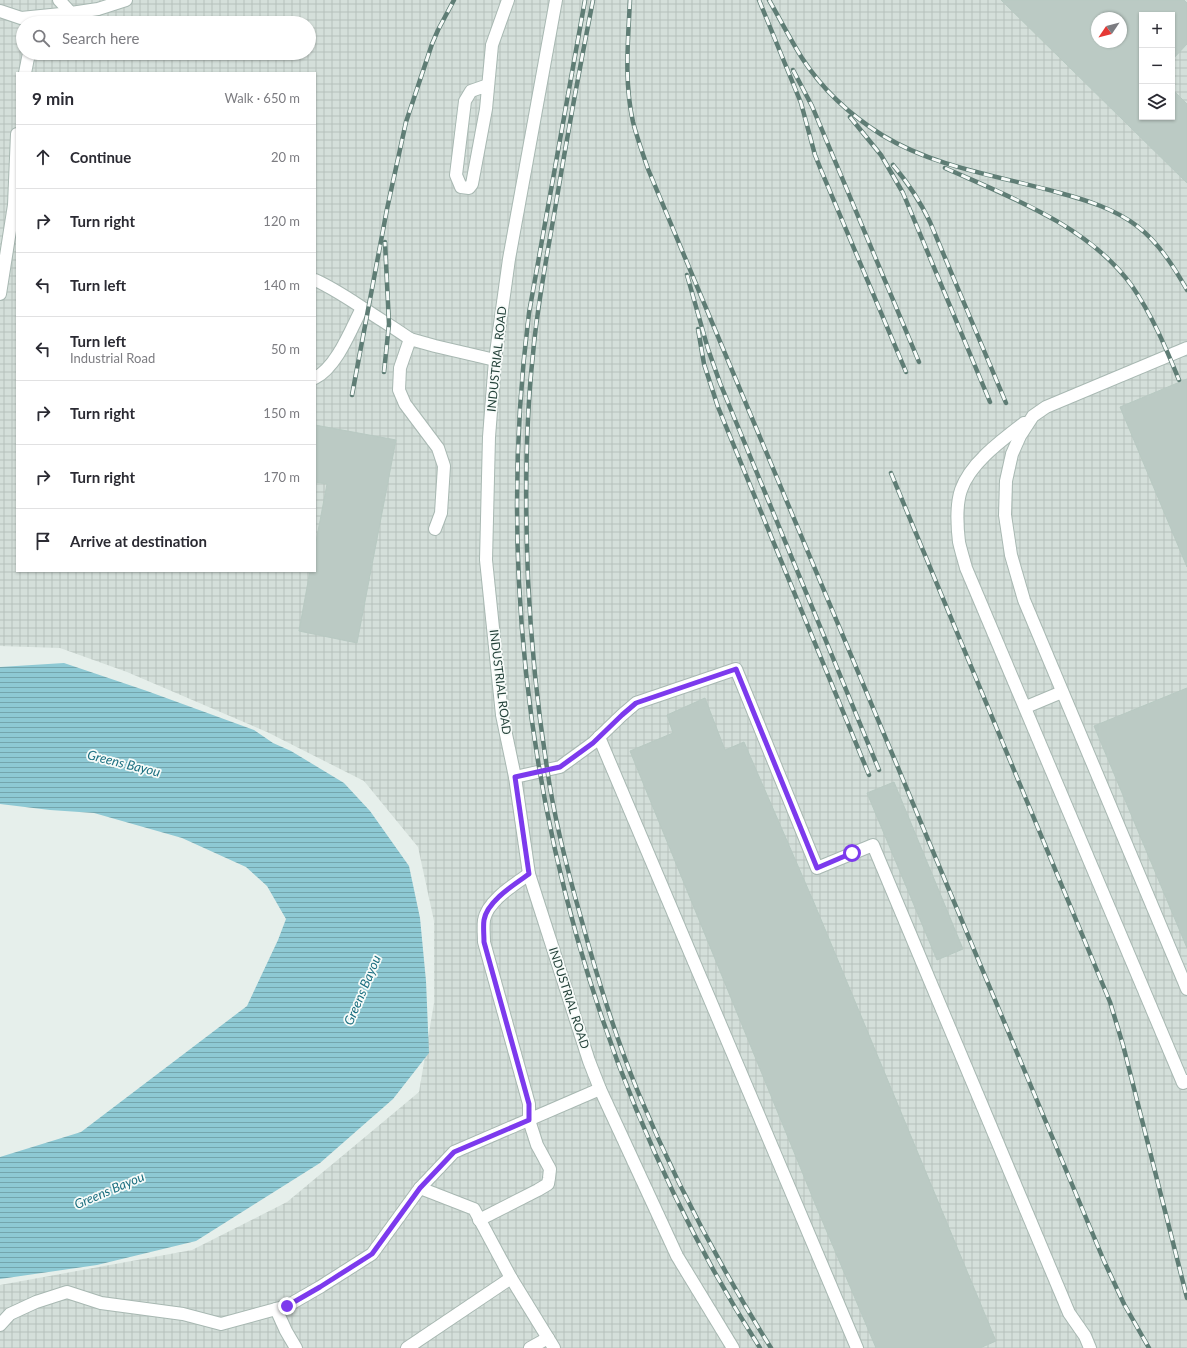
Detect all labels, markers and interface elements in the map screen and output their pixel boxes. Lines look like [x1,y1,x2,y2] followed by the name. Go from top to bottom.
[1091,12,1127,48] north arrow
[1139,12,1175,120] map controls
[1139,12,1175,48] button: +
[16,16,316,60] search box
[30,27,52,49] icon: search
[62,29,139,47] text: Search here
[1139,48,1175,84] button: −
[1139,84,1175,120] button: layers
[32,88,74,109] text: 9 min
[224,90,300,106] text: Walk · 650 m
[32,146,54,168] icon: ahead
[70,148,131,166] text: Continue
[271,149,300,165] text: 20 m
[32,210,54,232] icon: right
[70,212,135,230] text: Turn right
[263,213,300,229] text: 120 m
[32,274,54,296] icon: left
[70,276,126,294] text: Turn left
[263,277,300,293] text: 140 m
[484,305,510,412] street label: INDUSTRIAL ROAD
[70,332,126,350] text: Turn left
[32,338,54,360] icon: left
[271,341,300,357] text: 50 m
[70,350,155,366] text: Industrial Road
[32,402,54,424] icon: right
[70,404,135,422] text: Turn right
[263,405,300,421] text: 150 m
[32,466,54,488] icon: right
[70,468,135,486] text: Turn right
[263,469,300,485] text: 170 m
[32,530,54,552] icon: arrive
[70,532,207,550] text: Arrive at destination
[487,628,514,735] street label: INDUSTRIAL ROAD
[86,746,162,780] water label: Greens Bayou
[843,844,861,862] route start
[546,945,593,1051] street label: INDUSTRIAL ROAD
[340,952,384,1027] water label: Greens Bayou
[72,1168,147,1212] water label: Greens Bayou
[278,1297,296,1315] route end

